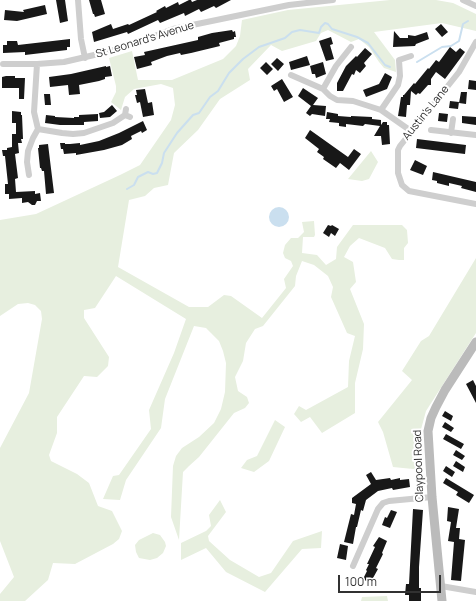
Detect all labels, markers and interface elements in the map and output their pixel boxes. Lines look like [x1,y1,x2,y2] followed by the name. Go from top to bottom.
[94,19,196,61] street label: St Leonard's Avenue
[400,83,452,143] street label: Austin's Lane
[411,430,427,502] street label: Claypool Road
[340,567,443,593] scale bar
[345,573,377,590] text: 100 m

